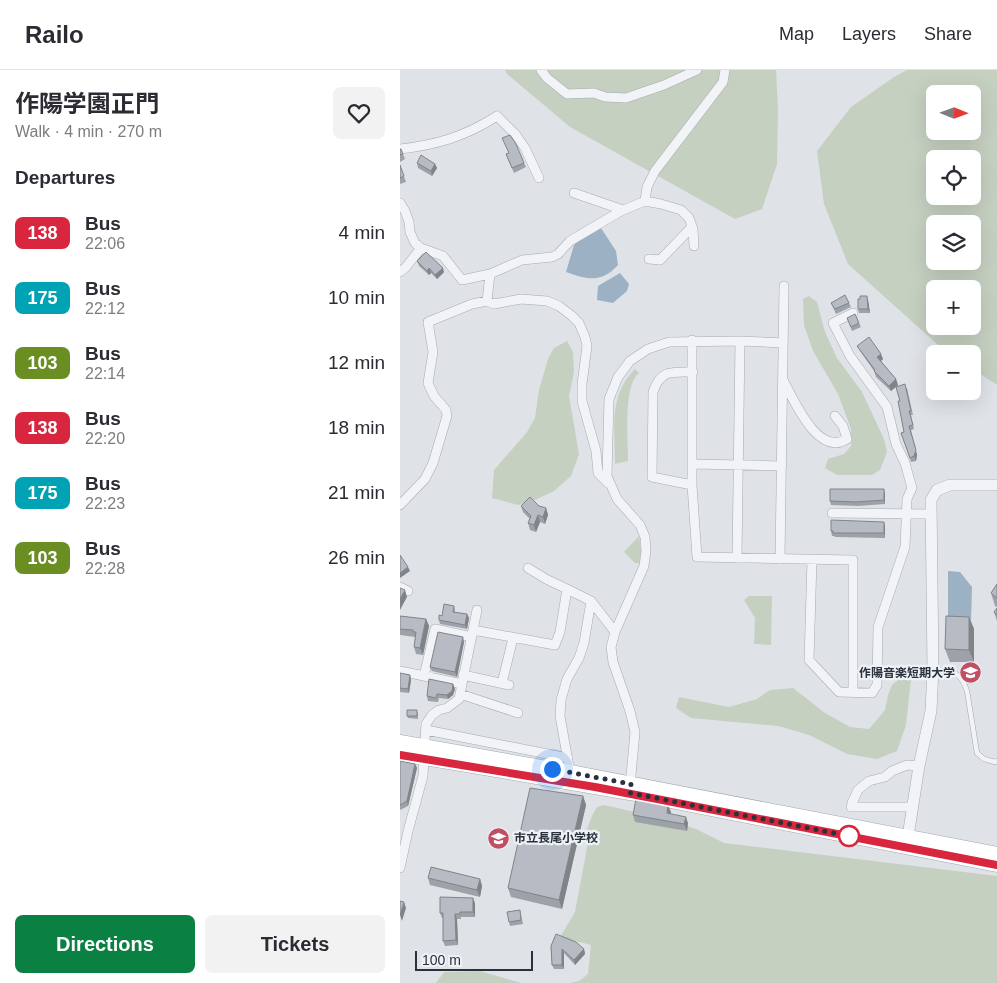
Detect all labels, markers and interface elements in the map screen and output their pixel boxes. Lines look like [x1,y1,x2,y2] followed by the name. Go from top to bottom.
[25,21,84,48] text: Railo
[779,24,814,44] text: Map
[842,24,896,44] text: Layers
[924,24,972,44] text: Share
[926,85,981,140] north arrow
[926,85,981,400] map controls
[333,87,385,139] button: heart
[15,90,159,117] text: 作陽学園正門
[15,123,162,140] text: Walk · 4 min · 270 m
[926,150,981,205] button: locate
[15,167,115,188] text: Departures
[85,213,121,234] text: Bus
[926,215,981,270] button: layers
[339,222,385,243] text: 4 min
[27,223,58,243] text: 138
[85,235,125,252] text: 22:06
[85,278,121,299] text: Bus
[926,280,981,335] button: +
[328,287,385,308] text: 10 min
[27,288,58,308] text: 175
[85,300,125,317] text: 22:12
[85,343,121,364] text: Bus
[926,345,981,400] button: −
[328,352,385,373] text: 12 min
[27,353,58,373] text: 103
[85,365,125,382] text: 22:14
[85,408,121,429] text: Bus
[328,417,385,438] text: 18 min
[27,418,58,438] text: 138
[85,430,125,447] text: 22:20
[85,473,121,494] text: Bus
[328,482,385,503] text: 21 min
[27,483,58,503] text: 175
[85,495,125,512] text: 22:23
[85,538,121,559] text: Bus
[328,547,385,568] text: 26 min
[27,548,58,568] text: 103
[85,560,125,577] text: 22:28
[959,661,983,685] school or university icon: 作陽音楽短期大学
[859,666,955,680] place label: 作陽音楽短期大学
[540,757,565,782] your location
[838,825,860,847] unlabelled marker
[486,826,510,850] school or university icon: 市立長尾小学校
[514,831,598,845] place label: 市立長尾小学校
[15,915,195,973] button: Directions
[205,915,385,973] button: Tickets
[415,948,532,971] scale bar
[422,952,461,968] text: 100 m

